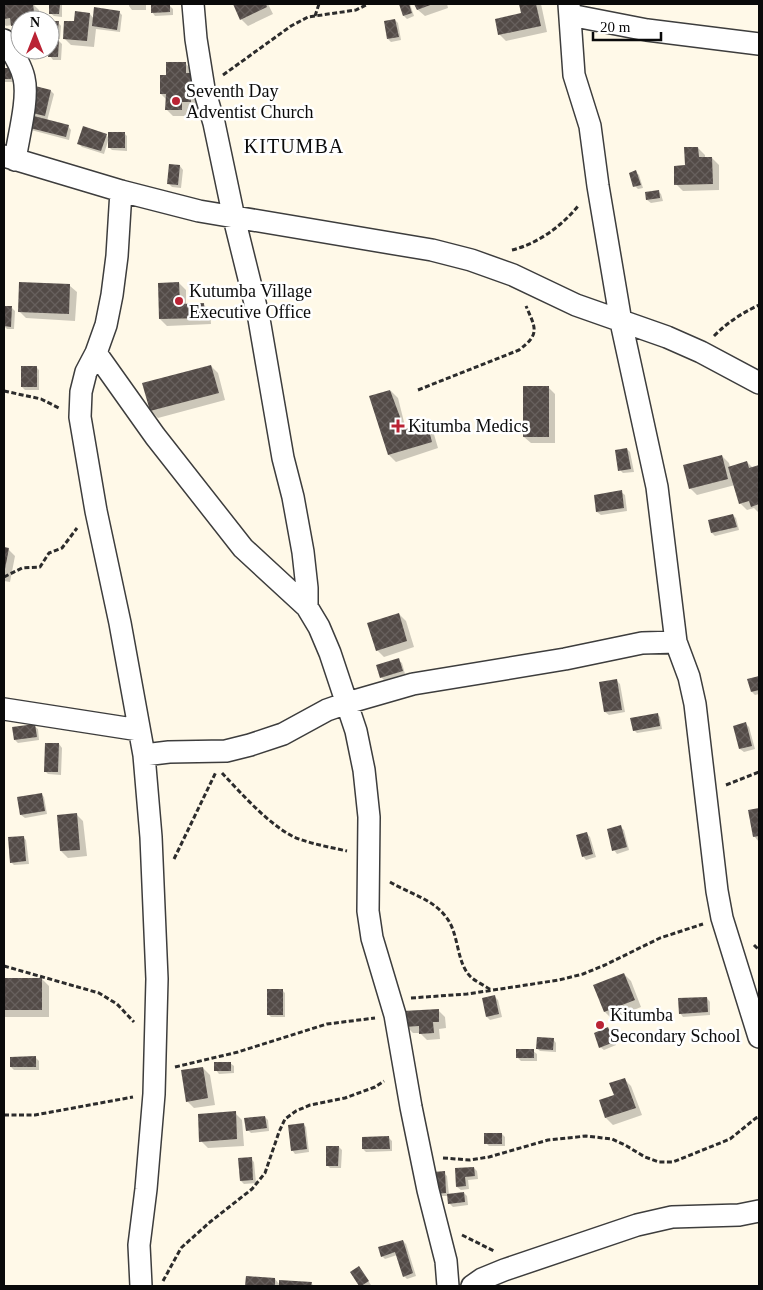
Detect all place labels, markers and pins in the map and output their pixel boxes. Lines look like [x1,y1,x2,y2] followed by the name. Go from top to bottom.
[186,81,314,122] place label: Seventh Day Adventist Church
[170,95,182,107] marker: Seventh Day Adventist Church
[189,281,312,322] place label: Kutumba Village Executive Office
[173,295,185,307] marker: Kutumba Village Executive Office
[408,416,528,436] place label: Kitumba Medics
[392,420,404,432] marker: Kitumba Medics
[610,1005,740,1046] place label: Kitumba Secondary School
[594,1019,606,1031] marker: Kitumba Secondary School

